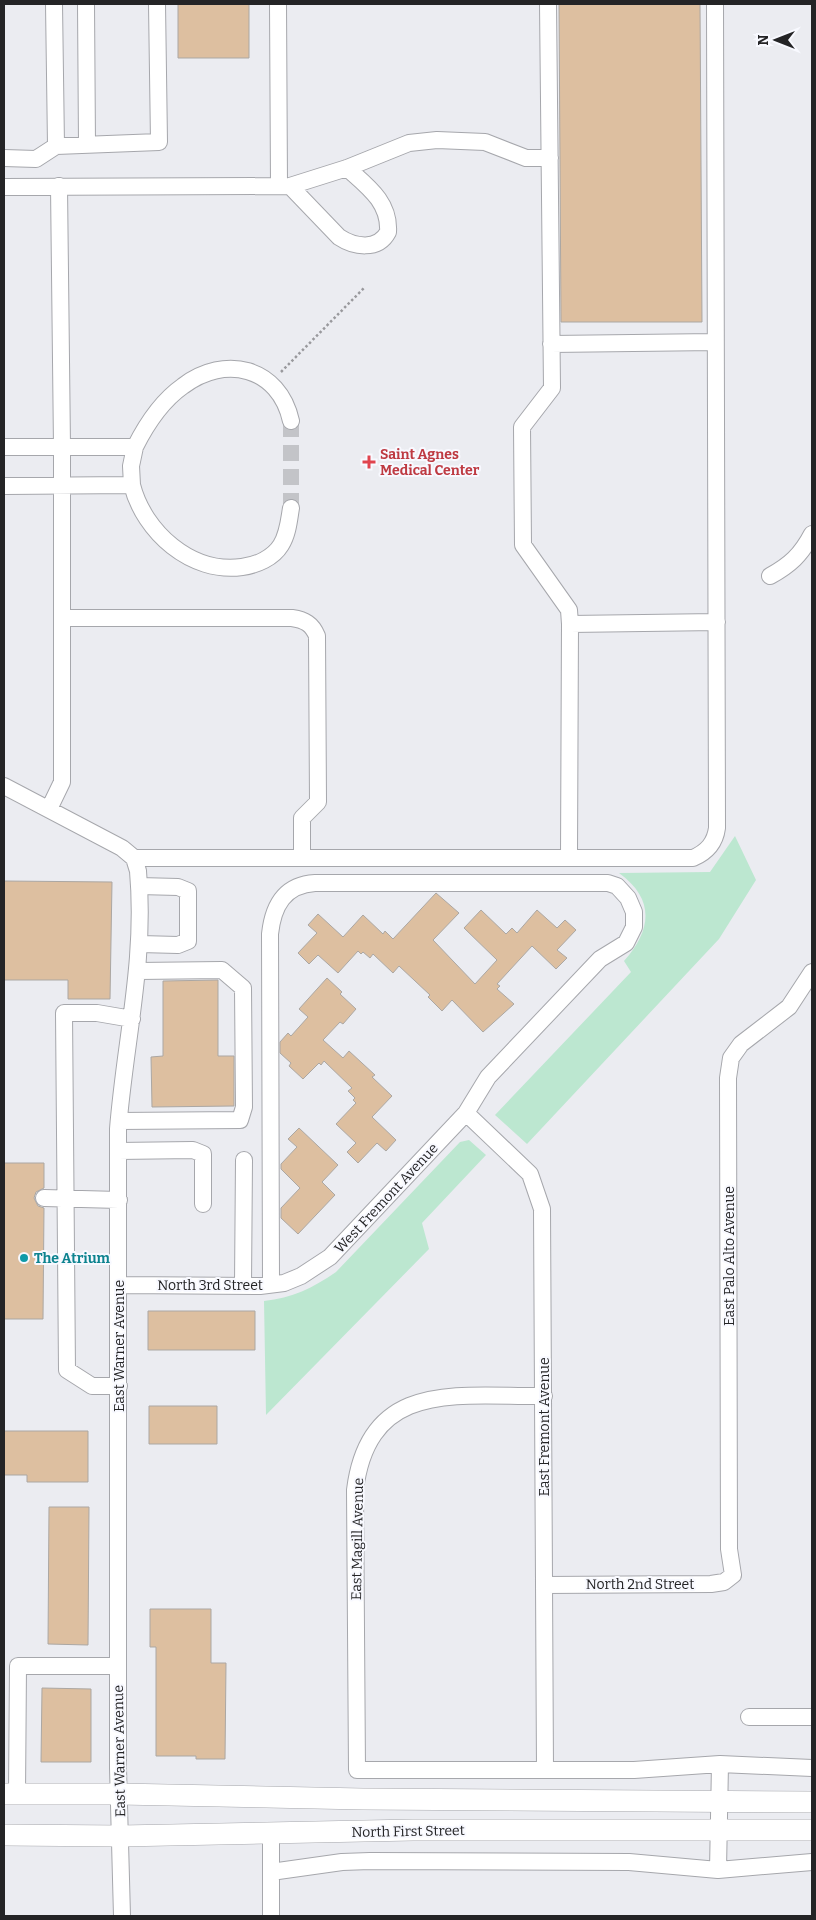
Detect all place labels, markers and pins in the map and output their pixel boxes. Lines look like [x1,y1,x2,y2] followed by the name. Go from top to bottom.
[380,446,480,479] place label: Saint Agnes Medical Center
[362,455,376,469] marker: Saint Agnes Medical Center
[34,1250,110,1267] place label: The Atrium
[18,1252,30,1264] marker: The Atrium

